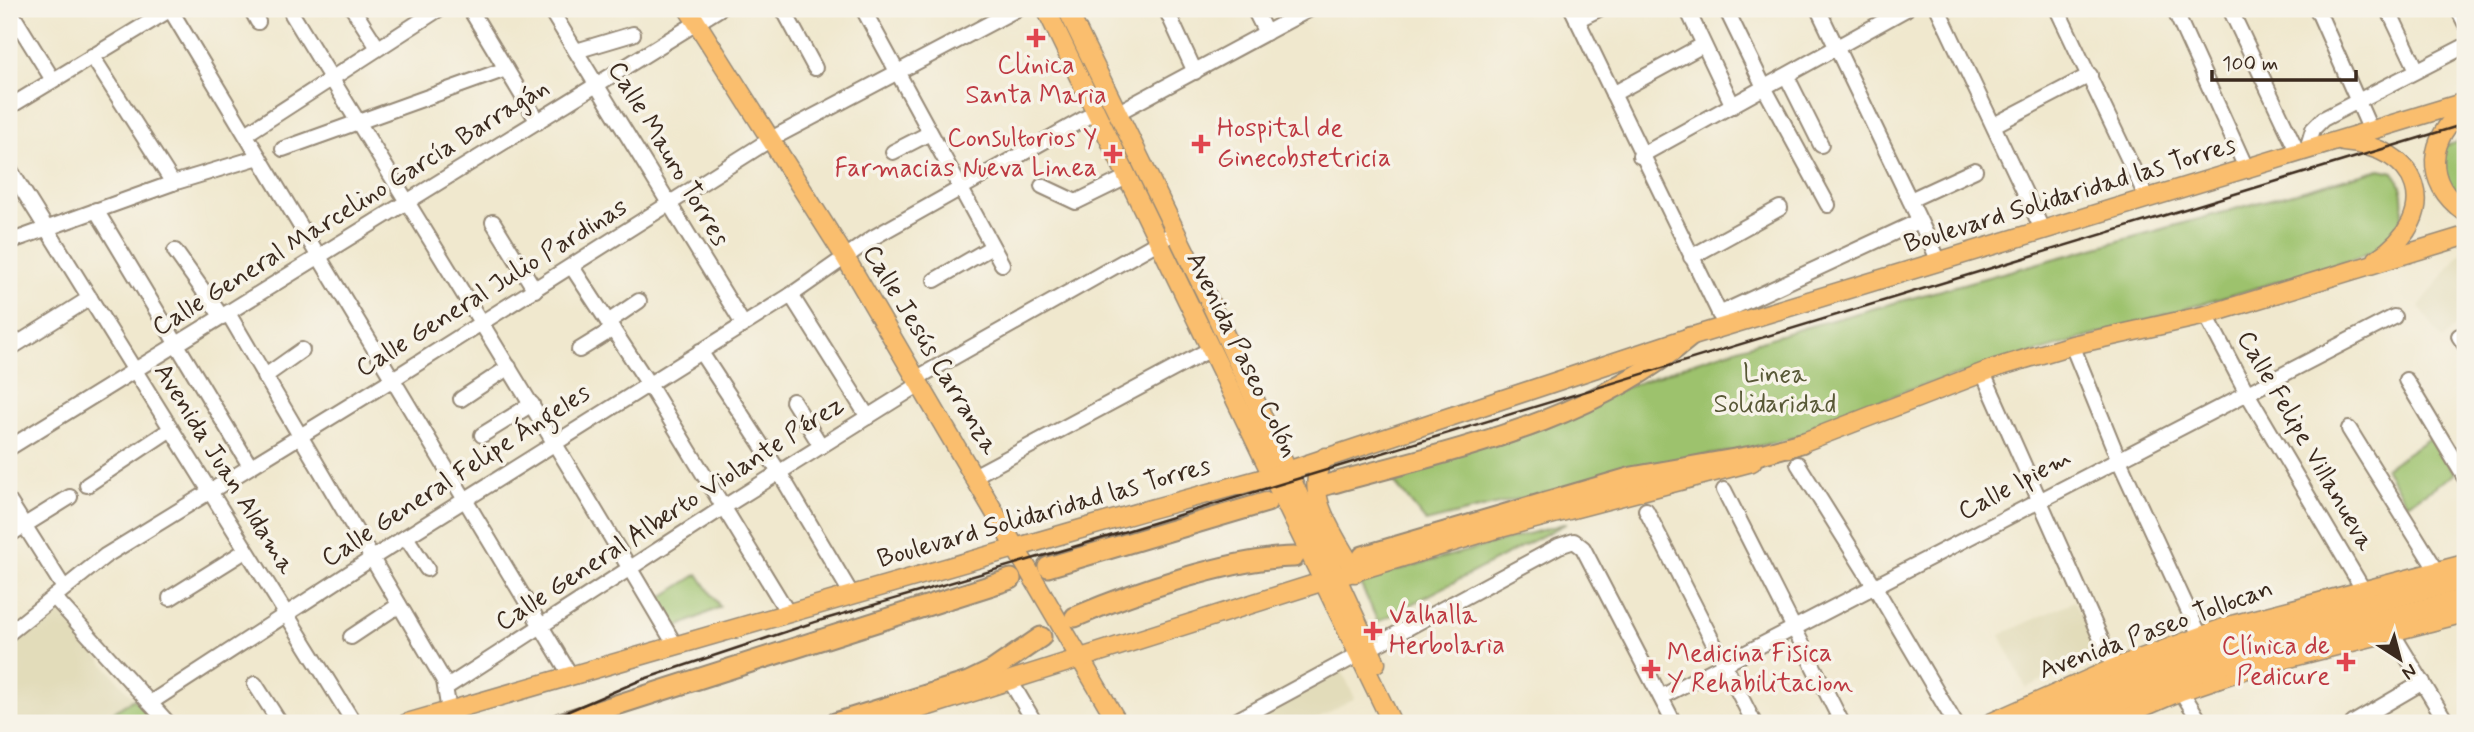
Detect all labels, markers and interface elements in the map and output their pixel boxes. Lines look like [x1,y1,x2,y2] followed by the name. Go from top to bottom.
[1026,28,1046,48] marker: Clinica Santa Maria
[2212,38,2355,82] scale bar
[965,49,1107,113] place label: Clinica Santa Maria
[2222,50,2278,78] text: 100 m
[599,55,737,253] street label: Calle Mauro Torres
[146,71,556,345] street label: Calle General Marcelino García Barragán
[1217,112,1391,176] place label: Hospital de Ginecobstetricia
[835,122,1097,186] place label: Consultorios Y Farmacias Nueva Linea
[1900,128,2240,262] street label: Boulevard Solidaridad las Torres
[1191,134,1211,154] marker: Hospital de Ginecobstetricia
[1103,144,1123,164] marker: Consultorios Y Farmacias Nueva Linea
[350,190,634,386] street label: Calle General Julio Pardinas
[854,239,1006,462] street label: Calle Jesús Carranza
[1178,247,1306,463] street label: Avenida Paseo Colón
[2228,325,2382,558] street label: Calle Felipe Villanueva
[145,357,303,581] street label: Avenida Juan Aldama
[1714,358,1836,422] park label: Linea Solidaridad
[315,375,599,578] street label: Calle General Felipe Ángeles
[489,388,851,640] street label: Calle General Alberto Violante Pérez
[1952,441,2078,529] street label: Calle Ipiem
[873,449,1215,577] street label: Boulevard Solidaridad las Torres
[2034,572,2278,688] street label: Avenida Paseo Tollocan
[1389,599,1505,663] place label: Valhalla Herbolaria
[1363,621,1383,641] marker: Valhalla Herbolaria
[2366,624,2436,694] north arrow
[2222,630,2330,694] place label: Clínica de Pedicure
[1667,637,1853,701] place label: Medicina Fisica Y Rehabilitacion
[2336,652,2356,672] marker: Clínica de Pedicure
[2397,658,2422,685] text: N
[1641,659,1661,679] marker: Medicina Fisica Y Rehabilitacion

